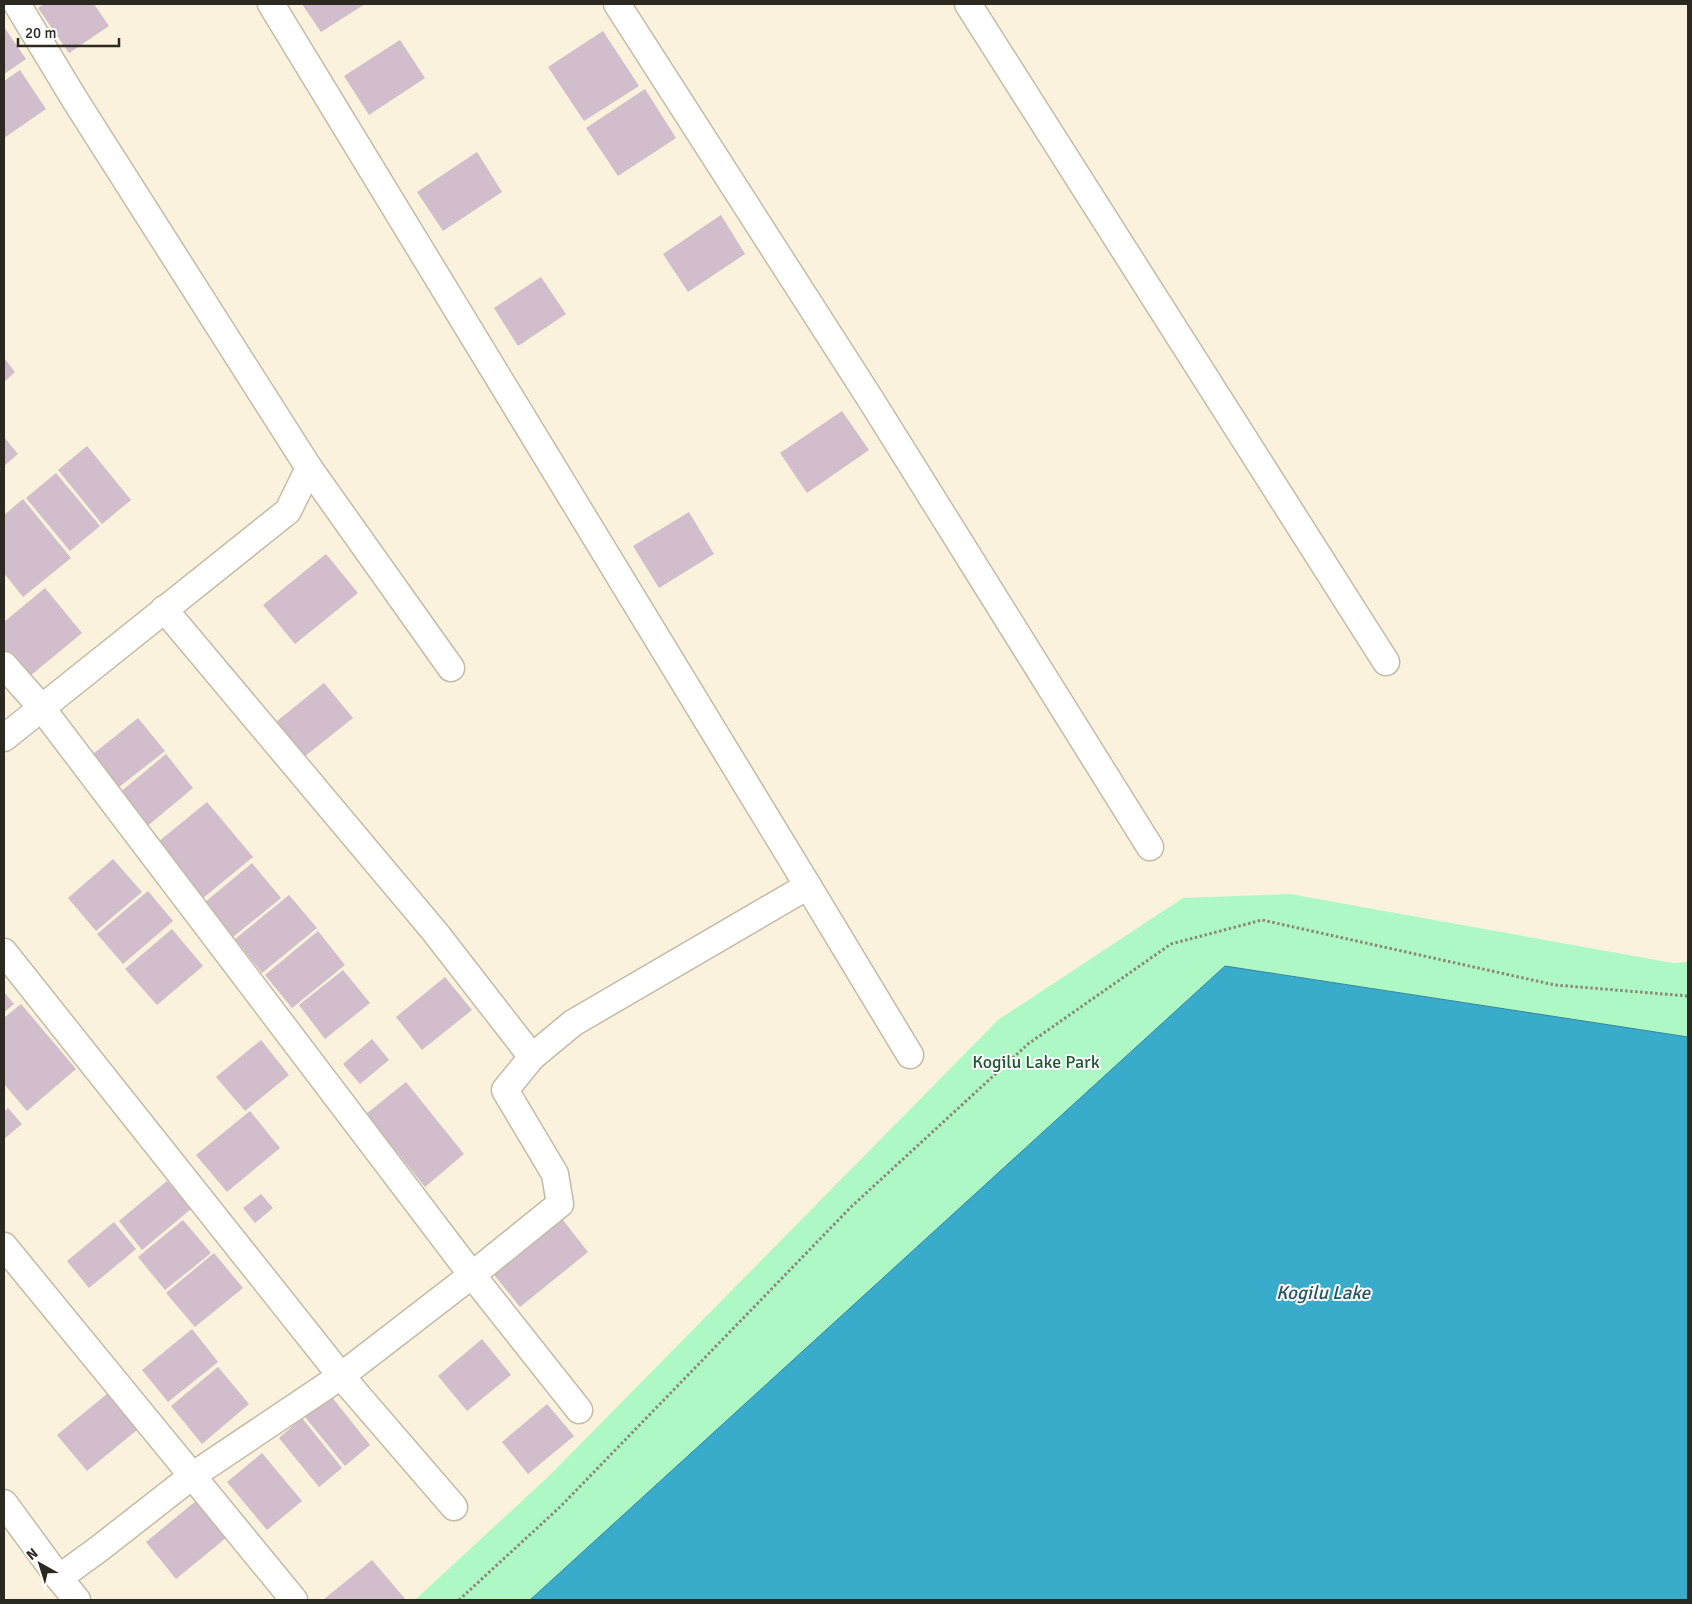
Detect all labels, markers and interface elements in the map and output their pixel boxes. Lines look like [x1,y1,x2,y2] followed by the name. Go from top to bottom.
[18,15,119,47] scale bar
[25,24,56,42] text: 20 m
[972,1051,1100,1073] park label: Kogilu Lake Park
[1276,1281,1371,1305] water label: Kogilu Lake
[15,1539,65,1589] north arrow
[23,1545,41,1564] text: N

